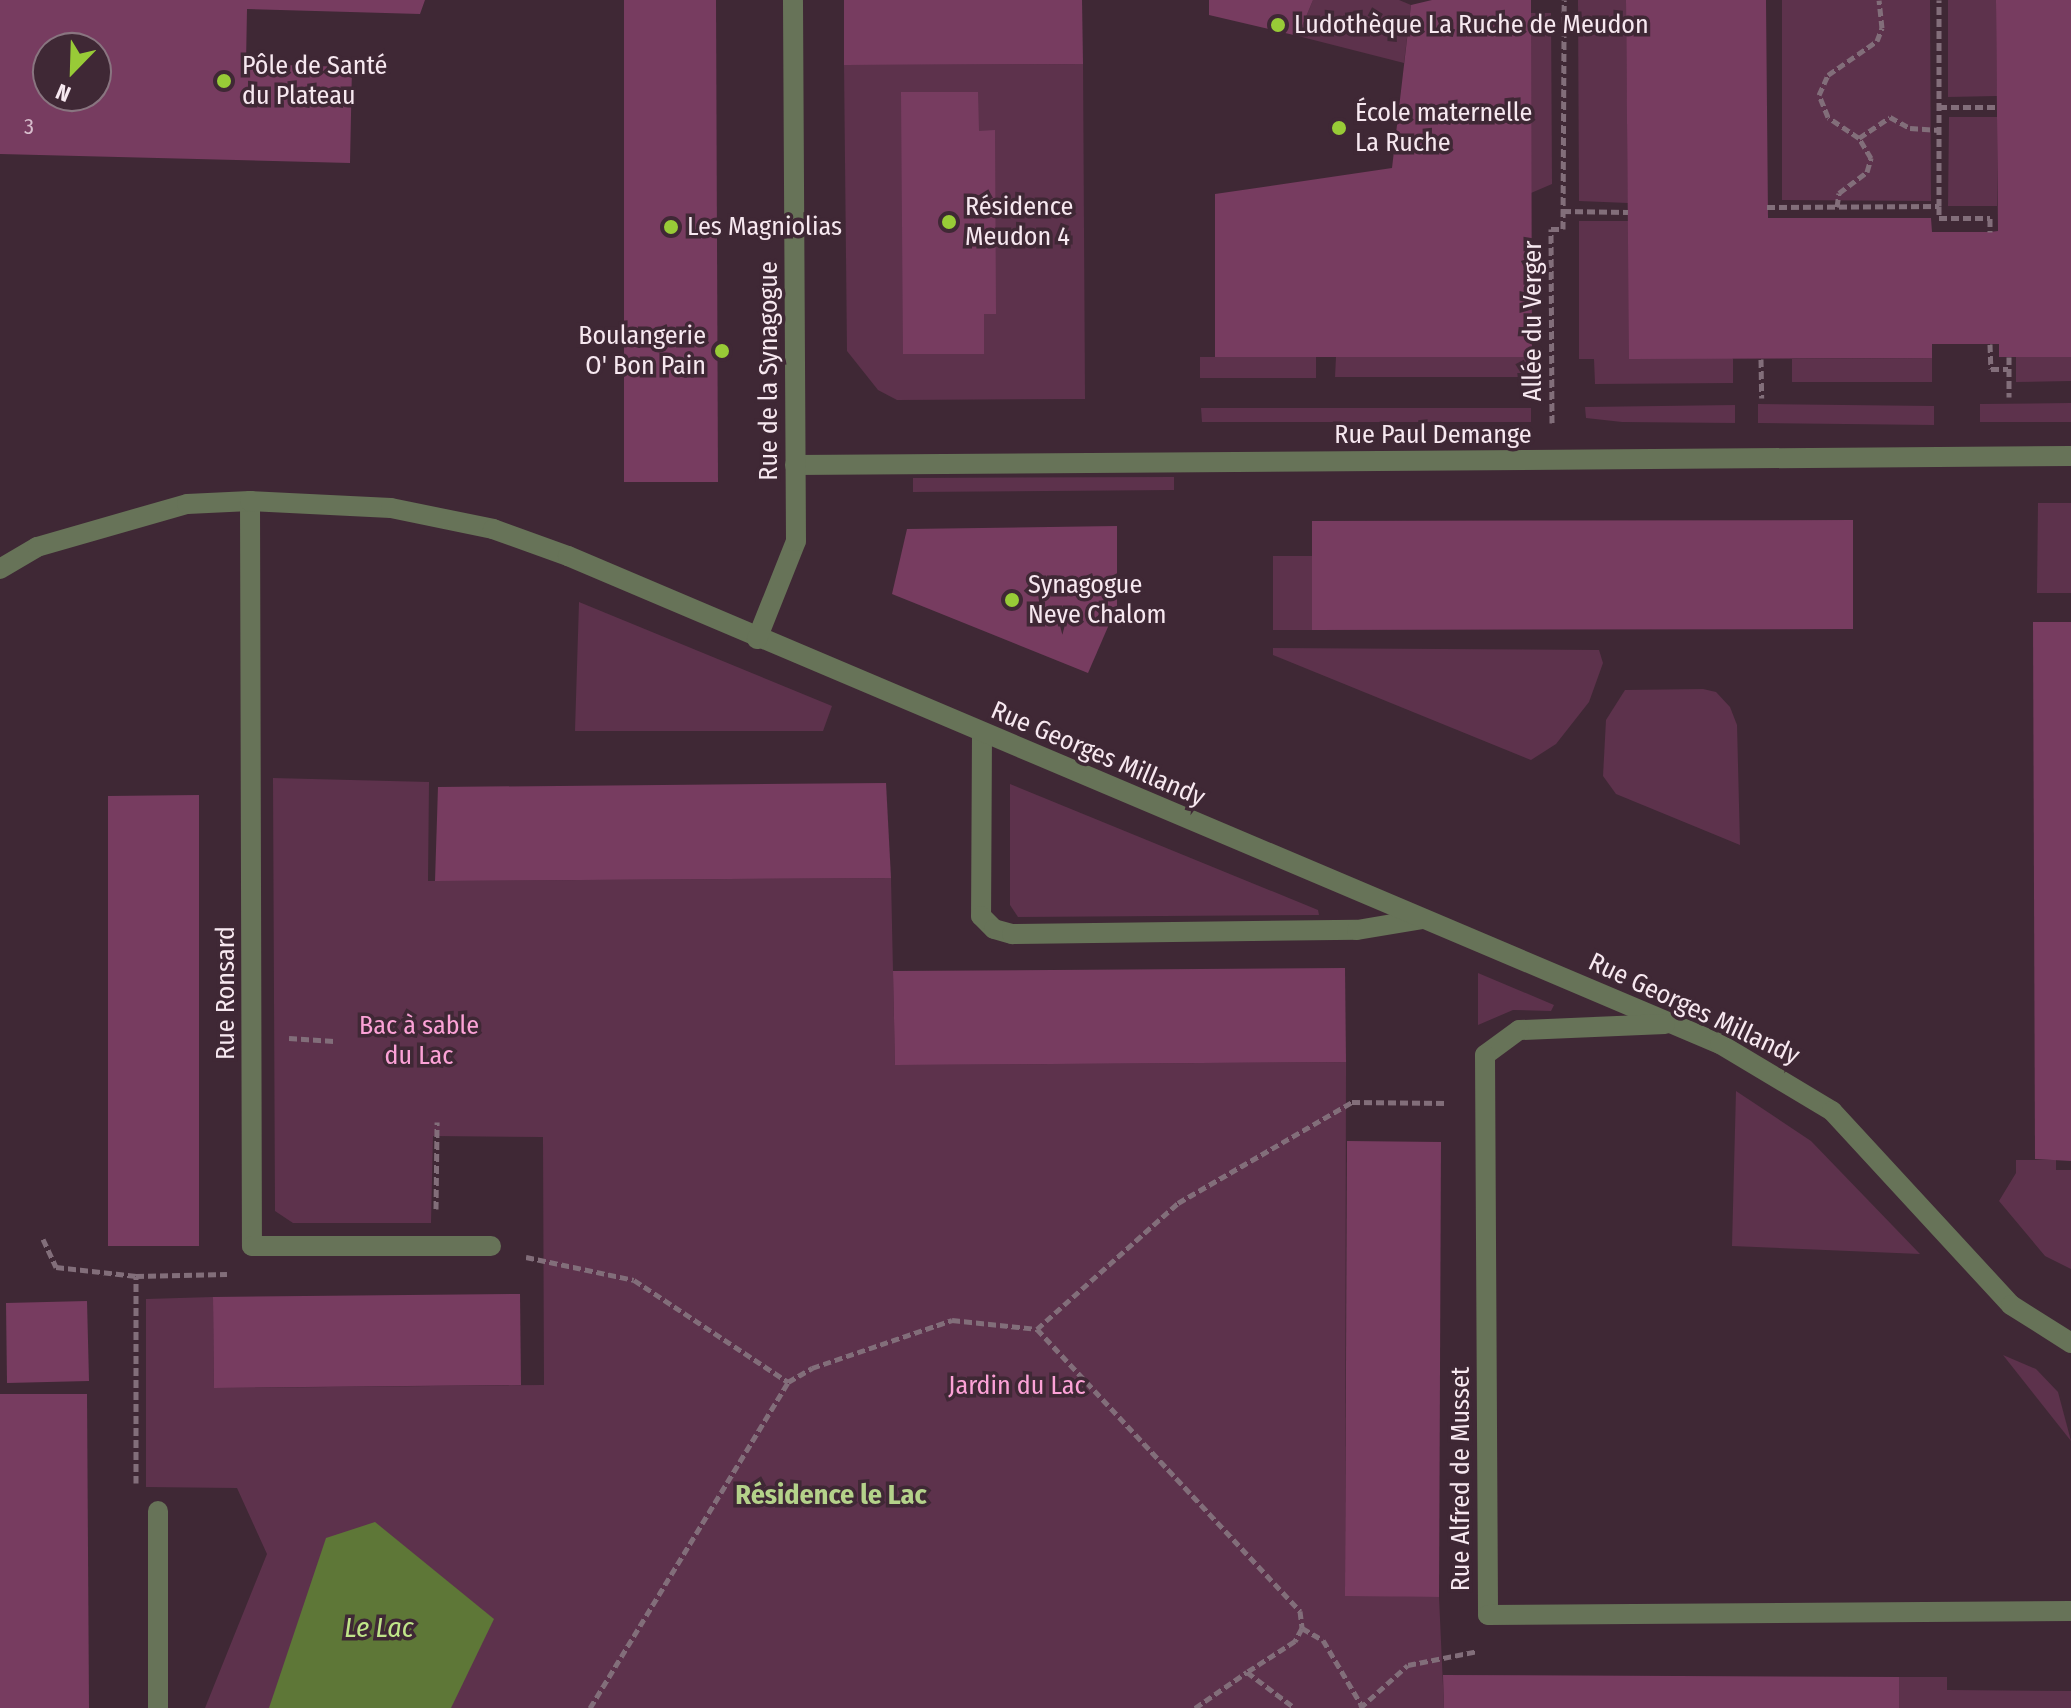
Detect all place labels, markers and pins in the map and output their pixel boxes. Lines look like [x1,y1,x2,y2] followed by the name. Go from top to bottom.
[1294,9,1649,41] place label: Ludothèque La Ruche de Meudon
[1269,16,1287,34] marker: Ludothèque La Ruche de Meudon
[242,50,387,112] place label: Pôle de Santé du Plateau
[213,70,235,92] marker: Pôle de Santé du Plateau
[1355,97,1532,158] place label: École maternelle La Ruche
[1330,119,1348,137] marker: École maternelle La Ruche
[965,191,1073,252] place label: Résidence Meudon 4
[687,211,842,243] place label: Les Magniolias
[940,213,958,231] marker: Résidence Meudon 4
[662,218,680,236] marker: Les Magniolias
[578,320,706,382] place label: Boulangerie O' Bon Pain
[713,342,731,360] marker: Boulangerie O' Bon Pain
[1028,569,1166,630] place label: Synagogue Neve Chalom
[1003,591,1021,609] marker: Synagogue Neve Chalom

